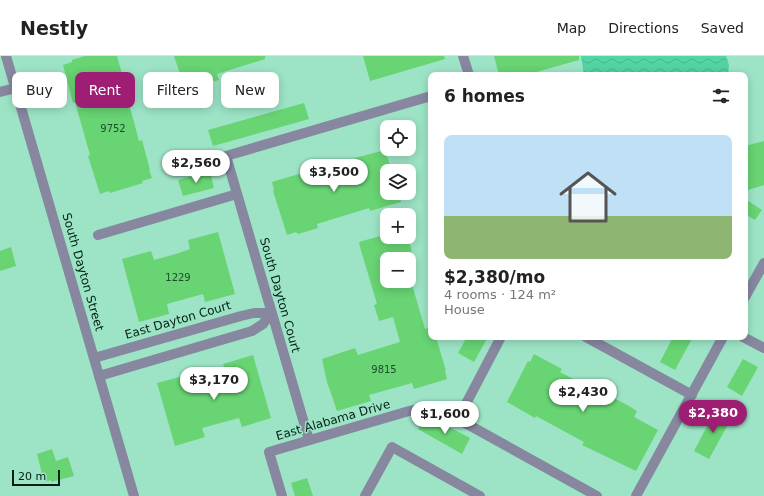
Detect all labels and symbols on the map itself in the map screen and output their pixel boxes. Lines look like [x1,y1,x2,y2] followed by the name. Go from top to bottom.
[100,123,126,134] house number: 9752
[163,150,229,184] pin: $2,560
[301,159,367,193] pin: $3,500
[59,211,107,333] street label: South Dayton Street
[257,236,303,354] street label: South Dayton Court
[165,272,191,283] house number: 1229
[123,298,233,342] street label: East Dayton Court
[371,364,397,375] house number: 9815
[181,367,247,401] pin: $3,170
[550,379,616,413] pin: $2,430
[274,397,392,443] street label: East Alabama Drive
[680,400,746,434] pin: $2,380
[412,401,478,435] pin: $1,600
[12,468,60,487] scale bar

